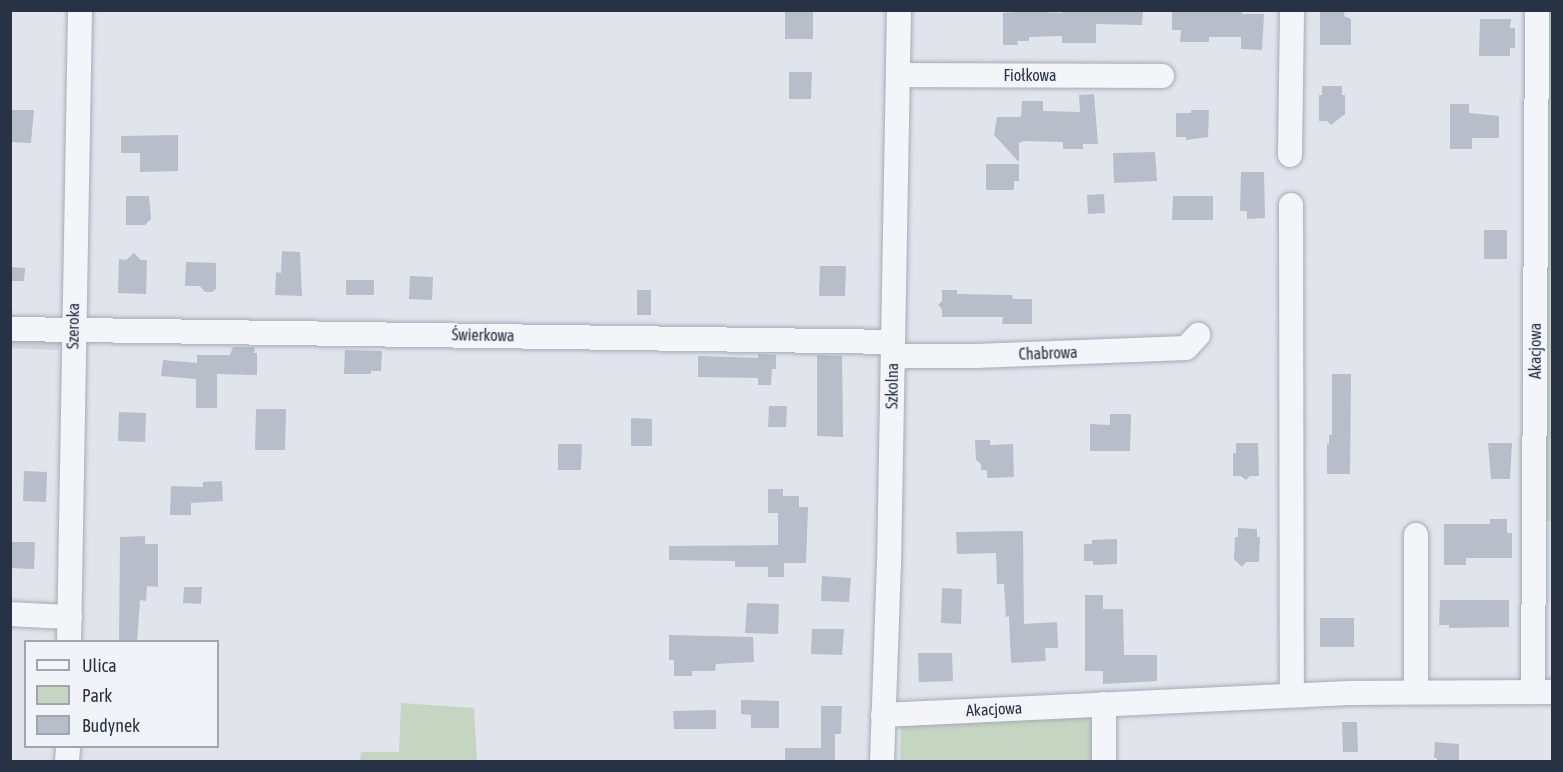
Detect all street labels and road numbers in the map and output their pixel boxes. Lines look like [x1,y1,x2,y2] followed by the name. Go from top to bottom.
[1004,65,1056,85] street label: Fiołkowa
[63,303,83,349] street label: Szeroka
[1525,323,1545,379] street label: Akacjowa
[451,325,515,345] street label: Świerkowa
[1018,342,1078,364] street label: Chabrowa
[882,363,902,409] street label: Szkolna
[965,698,1023,720] street label: Akacjowa

